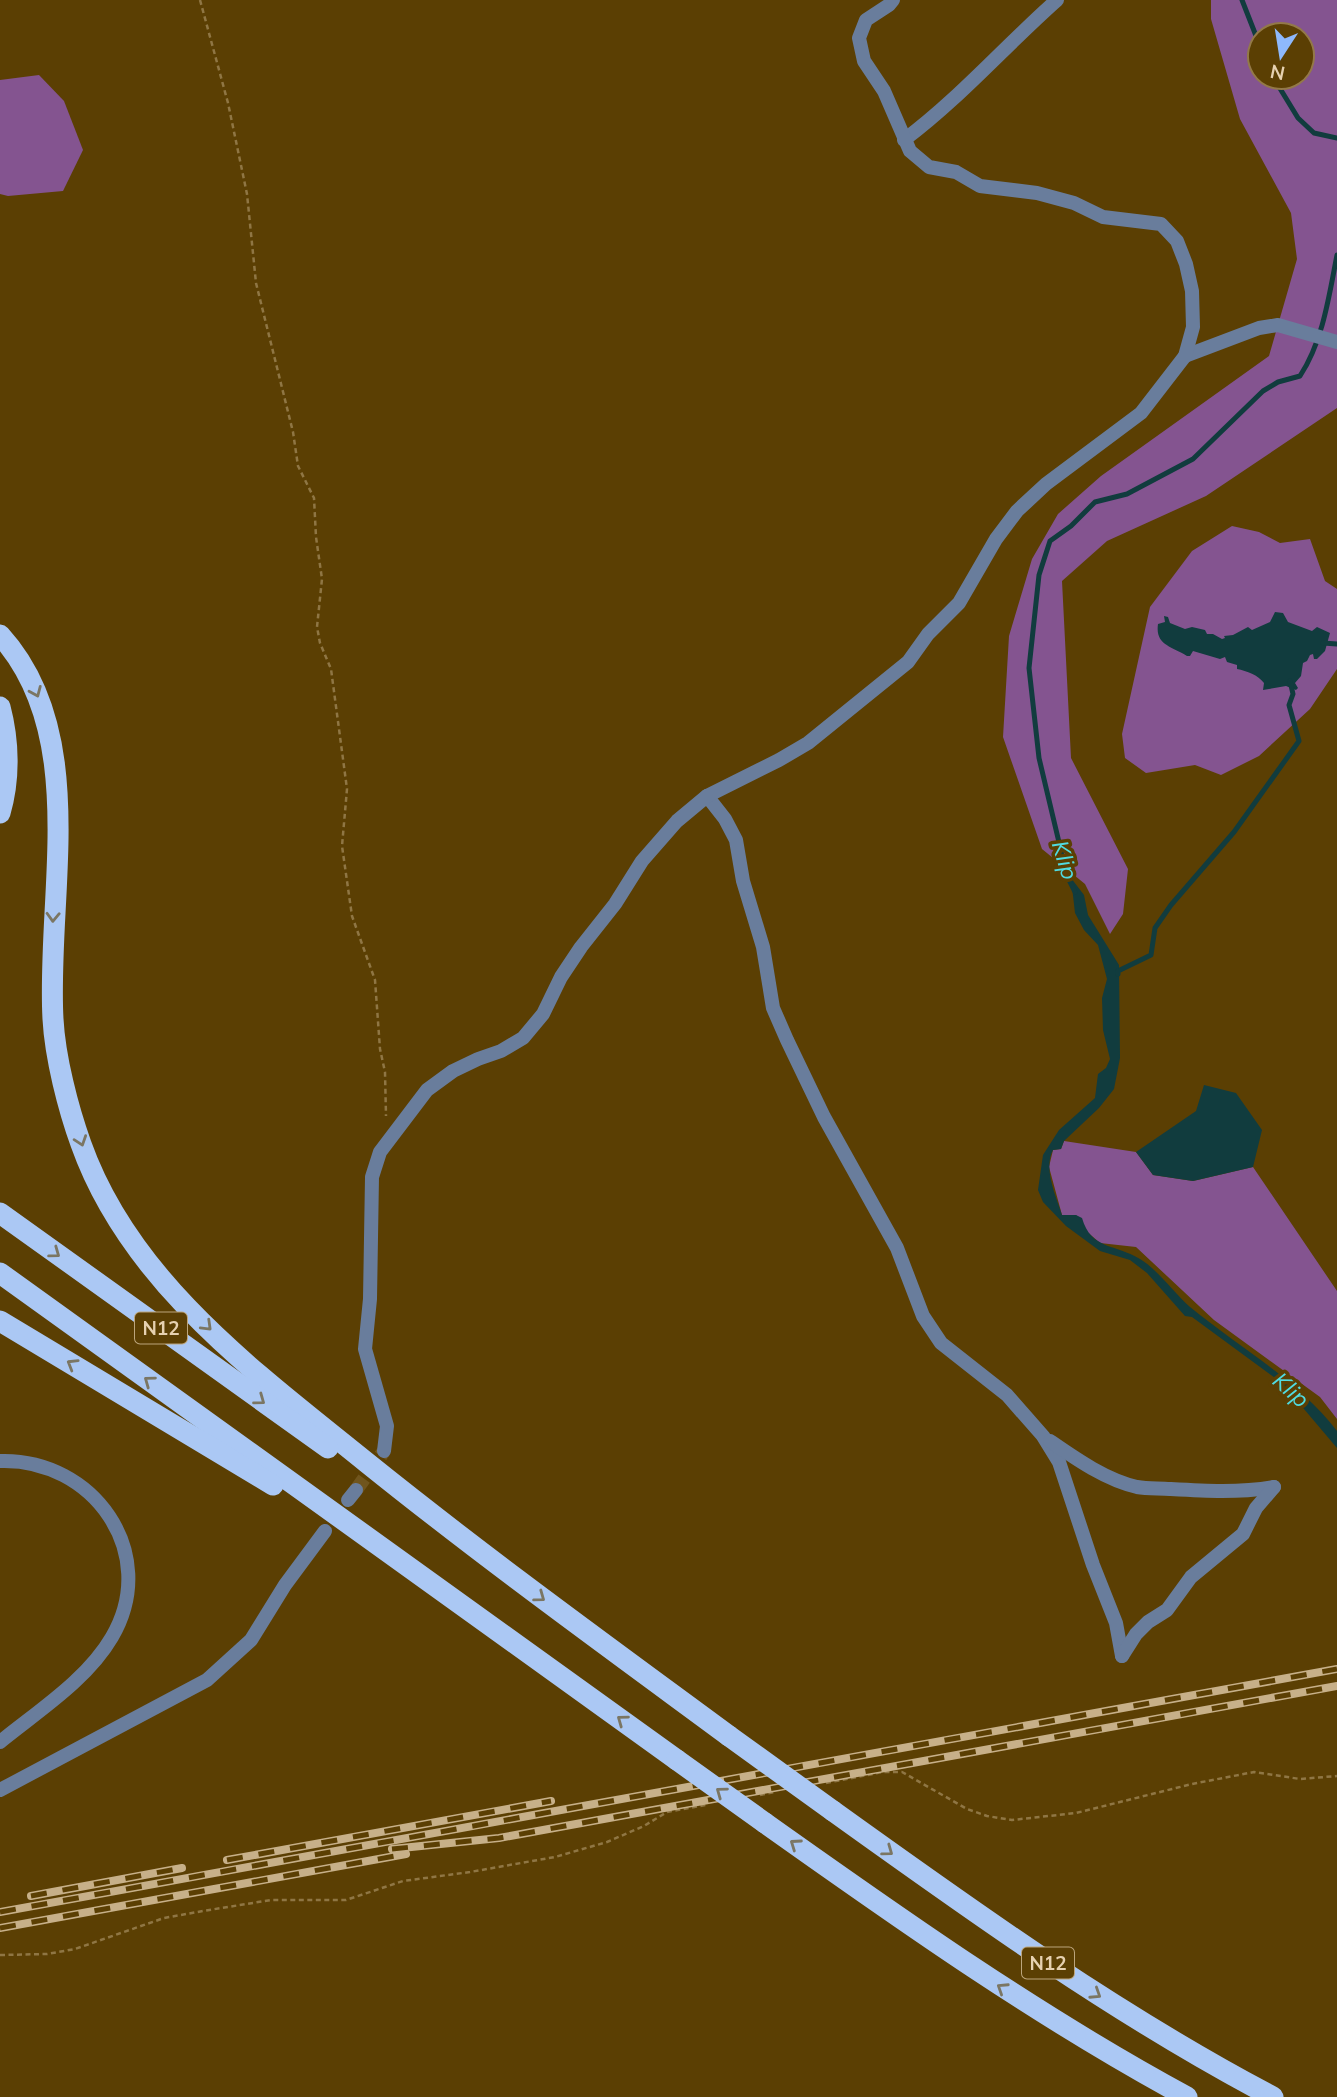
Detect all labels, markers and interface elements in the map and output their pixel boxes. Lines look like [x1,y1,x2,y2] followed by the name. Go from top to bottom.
[1246,21,1316,91] north arrow
[1268,59,1287,86] text: N
[28,685,42,697] one-way arrow
[1046,837,1085,883] water label: Klip
[45,912,61,922] one-way arrow
[72,1134,86,1146] one-way arrow
[47,1245,60,1257] one-way arrow
[135,1312,187,1344] road number: N12
[199,1318,212,1331] one-way arrow
[66,1359,79,1372] one-way arrow
[1267,1366,1316,1414] water label: Klip
[144,1376,157,1389] one-way arrow
[252,1392,265,1404] one-way arrow
[532,1589,545,1601] one-way arrow
[617,1716,630,1728] one-way arrow
[716,1787,729,1800] one-way arrow
[790,1840,803,1852] one-way arrow
[880,1842,893,1855] one-way arrow
[1022,1948,1074,1979] road number: N12
[997,1983,1010,1996] one-way arrow
[1088,1986,1101,1999] one-way arrow

